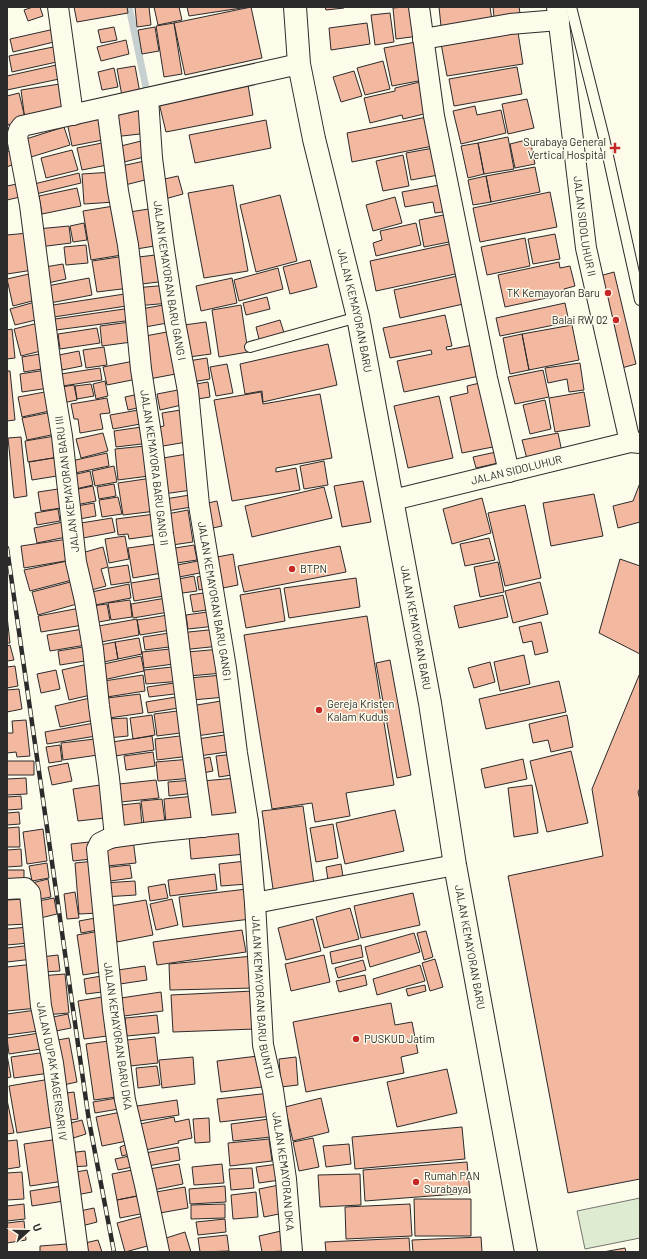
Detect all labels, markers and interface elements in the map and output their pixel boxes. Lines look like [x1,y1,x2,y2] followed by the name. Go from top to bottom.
[523,135,606,161] place label: Surabaya General Vertical Hospital
[609,142,621,154] marker: Surabaya General Vertical Hospital
[571,175,599,278] street label: JALAN SIDOLUHUR II
[152,200,189,361] street label: JALAN KEMAYORAN BARU GANG I
[335,247,375,373] street label: JALAN KEMAYORAN BARU
[507,286,600,299] place label: TK Kemayoran Baru
[603,288,613,298] marker: TK Kemayoran Baru
[552,313,608,326] place label: Balai RW 02
[611,315,621,325] marker: Balai RW 02
[138,389,172,546] street label: JALAN KEMAYORA BARU GANG II
[52,415,81,553] street label: JALAN KEMAYORAN BARU III
[469,452,563,487] street label: JALAN SIDOLUHUR
[196,520,235,682] street label: JALAN KEMAYORAN BARU GANG I
[300,562,327,575] place label: BTPN
[287,564,297,574] marker: BTPN
[398,564,434,691] street label: JALAN KEMAYORAN BARU
[327,697,394,723] place label: Gereja Kristen Kalam Kudus
[314,705,324,715] marker: Gereja Kristen Kalam Kudus
[453,884,488,1010] street label: JALAN KEMAYORAN BARU
[250,915,277,1080] street label: JALAN KEMAYORAN BARU BUNTU
[102,961,135,1111] street label: JALAN KEMAYORAN BARU DKA
[35,1001,70,1142] street label: JALAN DUPAK MAGERSARI IV
[364,1032,435,1045] place label: PUSKUD Jatim
[351,1034,361,1044] marker: PUSKUD Jatim
[270,1111,297,1232] street label: JALAN KEMAYORAN DKA
[424,1169,480,1195] place label: Rumah PAN Surabaya
[411,1177,421,1187] marker: Rumah PAN Surabaya
[8,1211,48,1251] north arrow
[30,1222,45,1233] text: U

